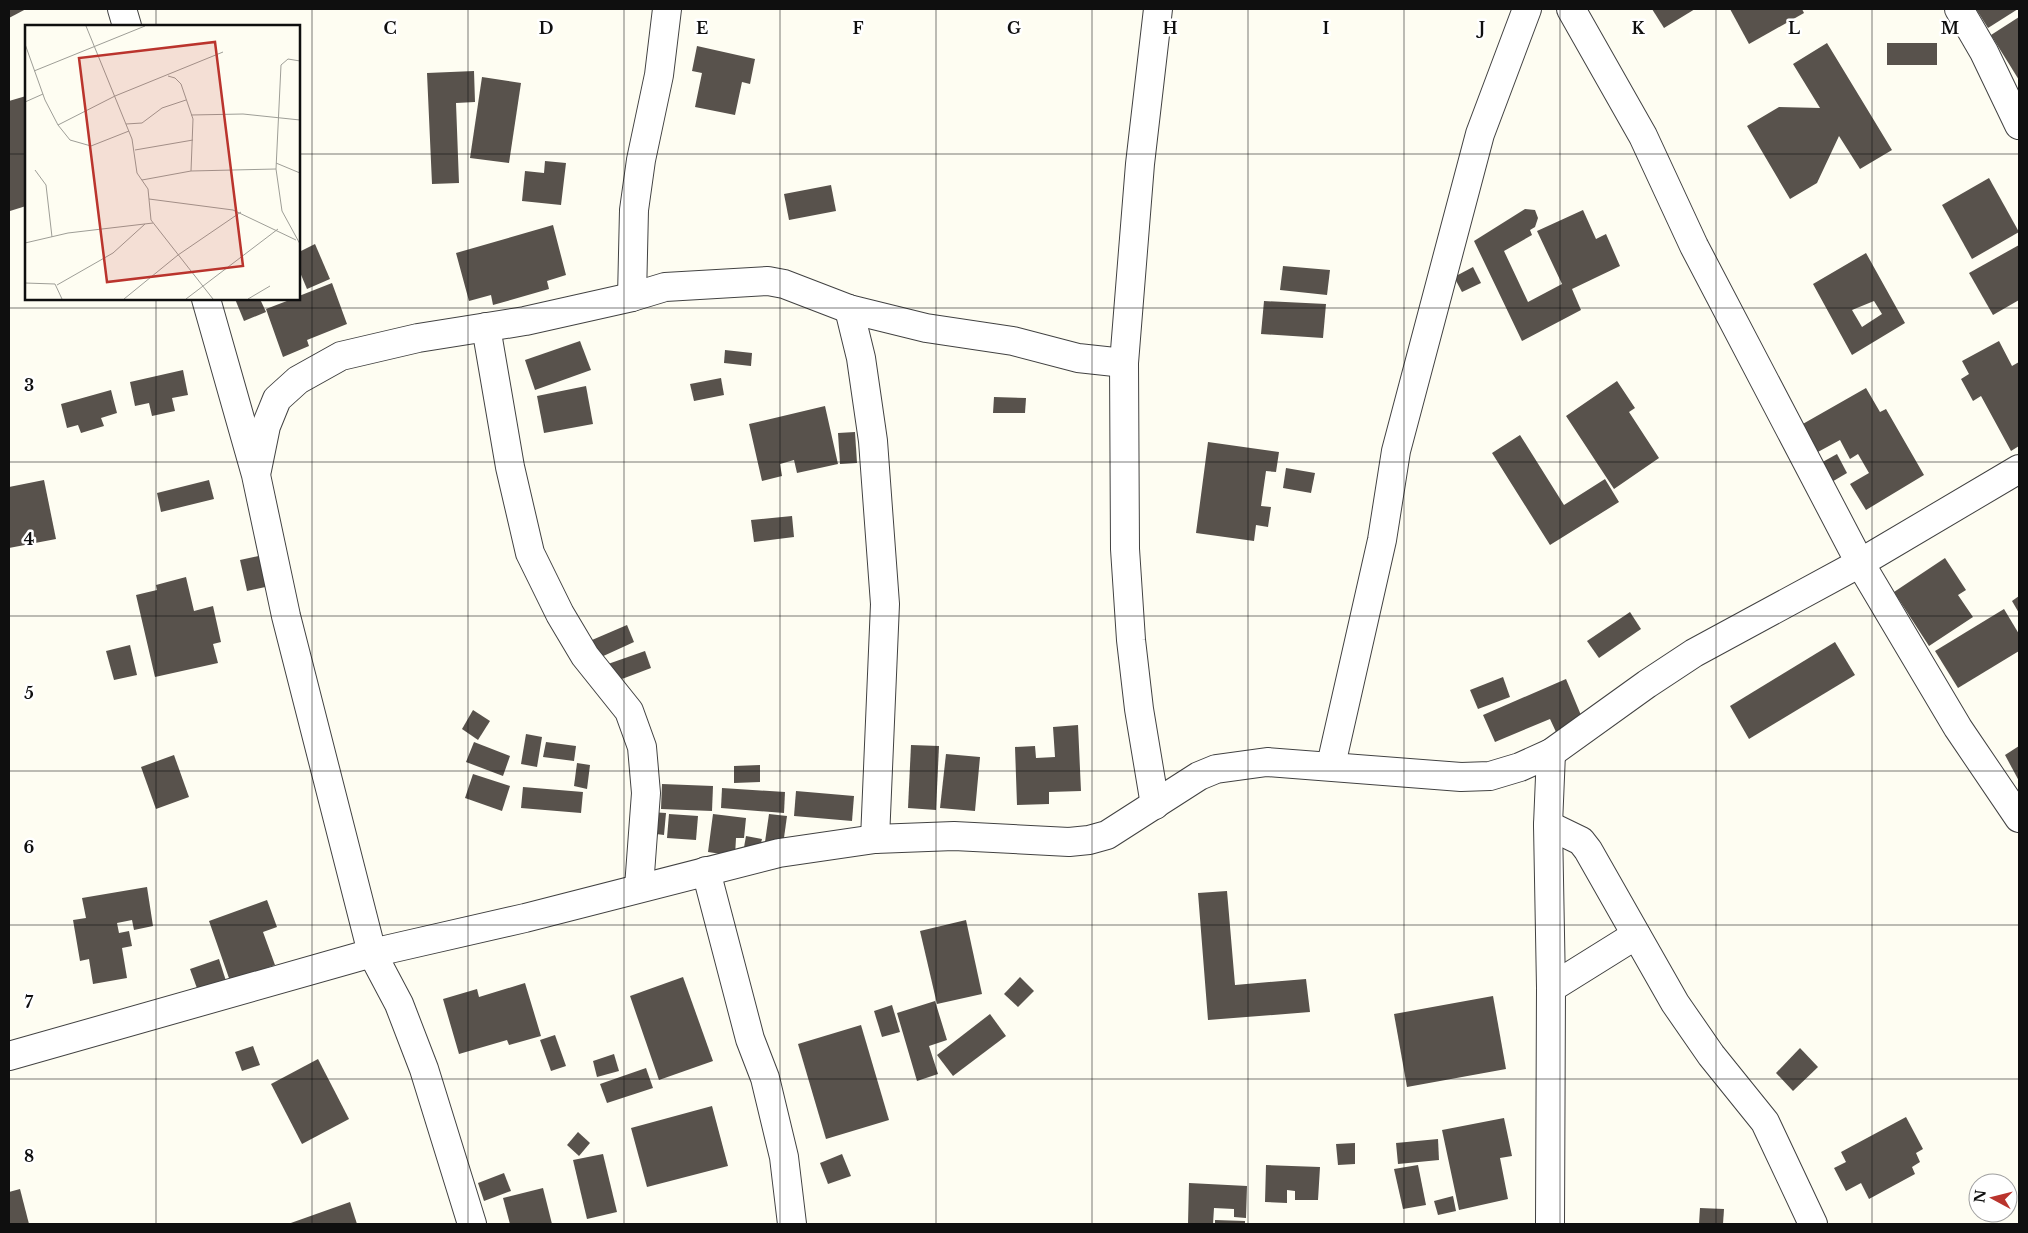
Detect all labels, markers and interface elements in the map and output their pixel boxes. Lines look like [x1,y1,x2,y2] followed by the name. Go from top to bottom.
[383,18,397,38] text: C
[539,18,553,38] text: D
[696,18,708,38] text: E
[852,18,864,38] text: F
[1007,18,1021,38] text: G
[1162,18,1178,38] text: H
[1323,18,1330,38] text: I
[1476,18,1485,38] text: J
[1631,18,1645,38] text: K
[1788,18,1800,38] text: L
[1941,18,1959,38] text: M
[25,25,300,300] inset map
[24,375,34,395] text: 3
[24,529,34,549] text: 4
[24,683,34,703] text: 5
[24,837,35,857] text: 6
[25,992,34,1012] text: 7
[24,1146,34,1166] text: 8
[1968,1173,2018,1223] north arrow
[1970,1189,1990,1204] text: N

